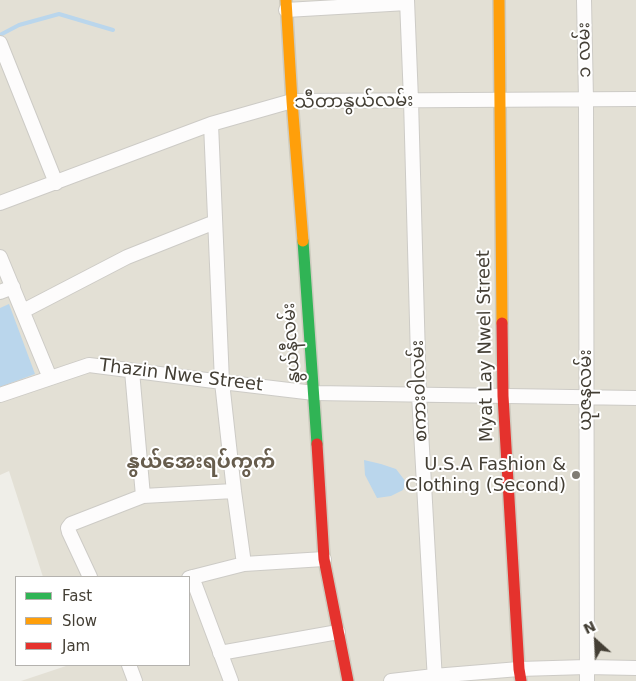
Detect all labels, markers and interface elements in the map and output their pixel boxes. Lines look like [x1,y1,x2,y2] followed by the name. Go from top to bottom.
[574,22,596,78] street label: ၁ လမ်း
[294,90,414,114] street label: သီတာနွယ်လမ်း
[474,250,498,442] street label: Myat Lay Nwel Street
[278,302,306,384] street label: နွယ်နီလမ်း
[407,340,433,442] street label: စကား၀ါလမ်း
[575,349,597,431] street label: ယုဇနလမ်း
[98,355,264,397] street label: Thazin Nwe Street
[127,451,275,475] district label: နွယ်အေးရပ်ကွက်
[405,454,566,496] place label: U.S.A Fashion & Clothing (Second)
[570,469,582,481] marker: U.S.A Fashion & Clothing (Second)
[15,576,190,666] legend
[62,587,92,605] text: Fast
[62,612,97,630] text: Slow
[571,616,621,666] north arrow
[581,618,598,637] text: N
[62,637,90,655] text: Jam

